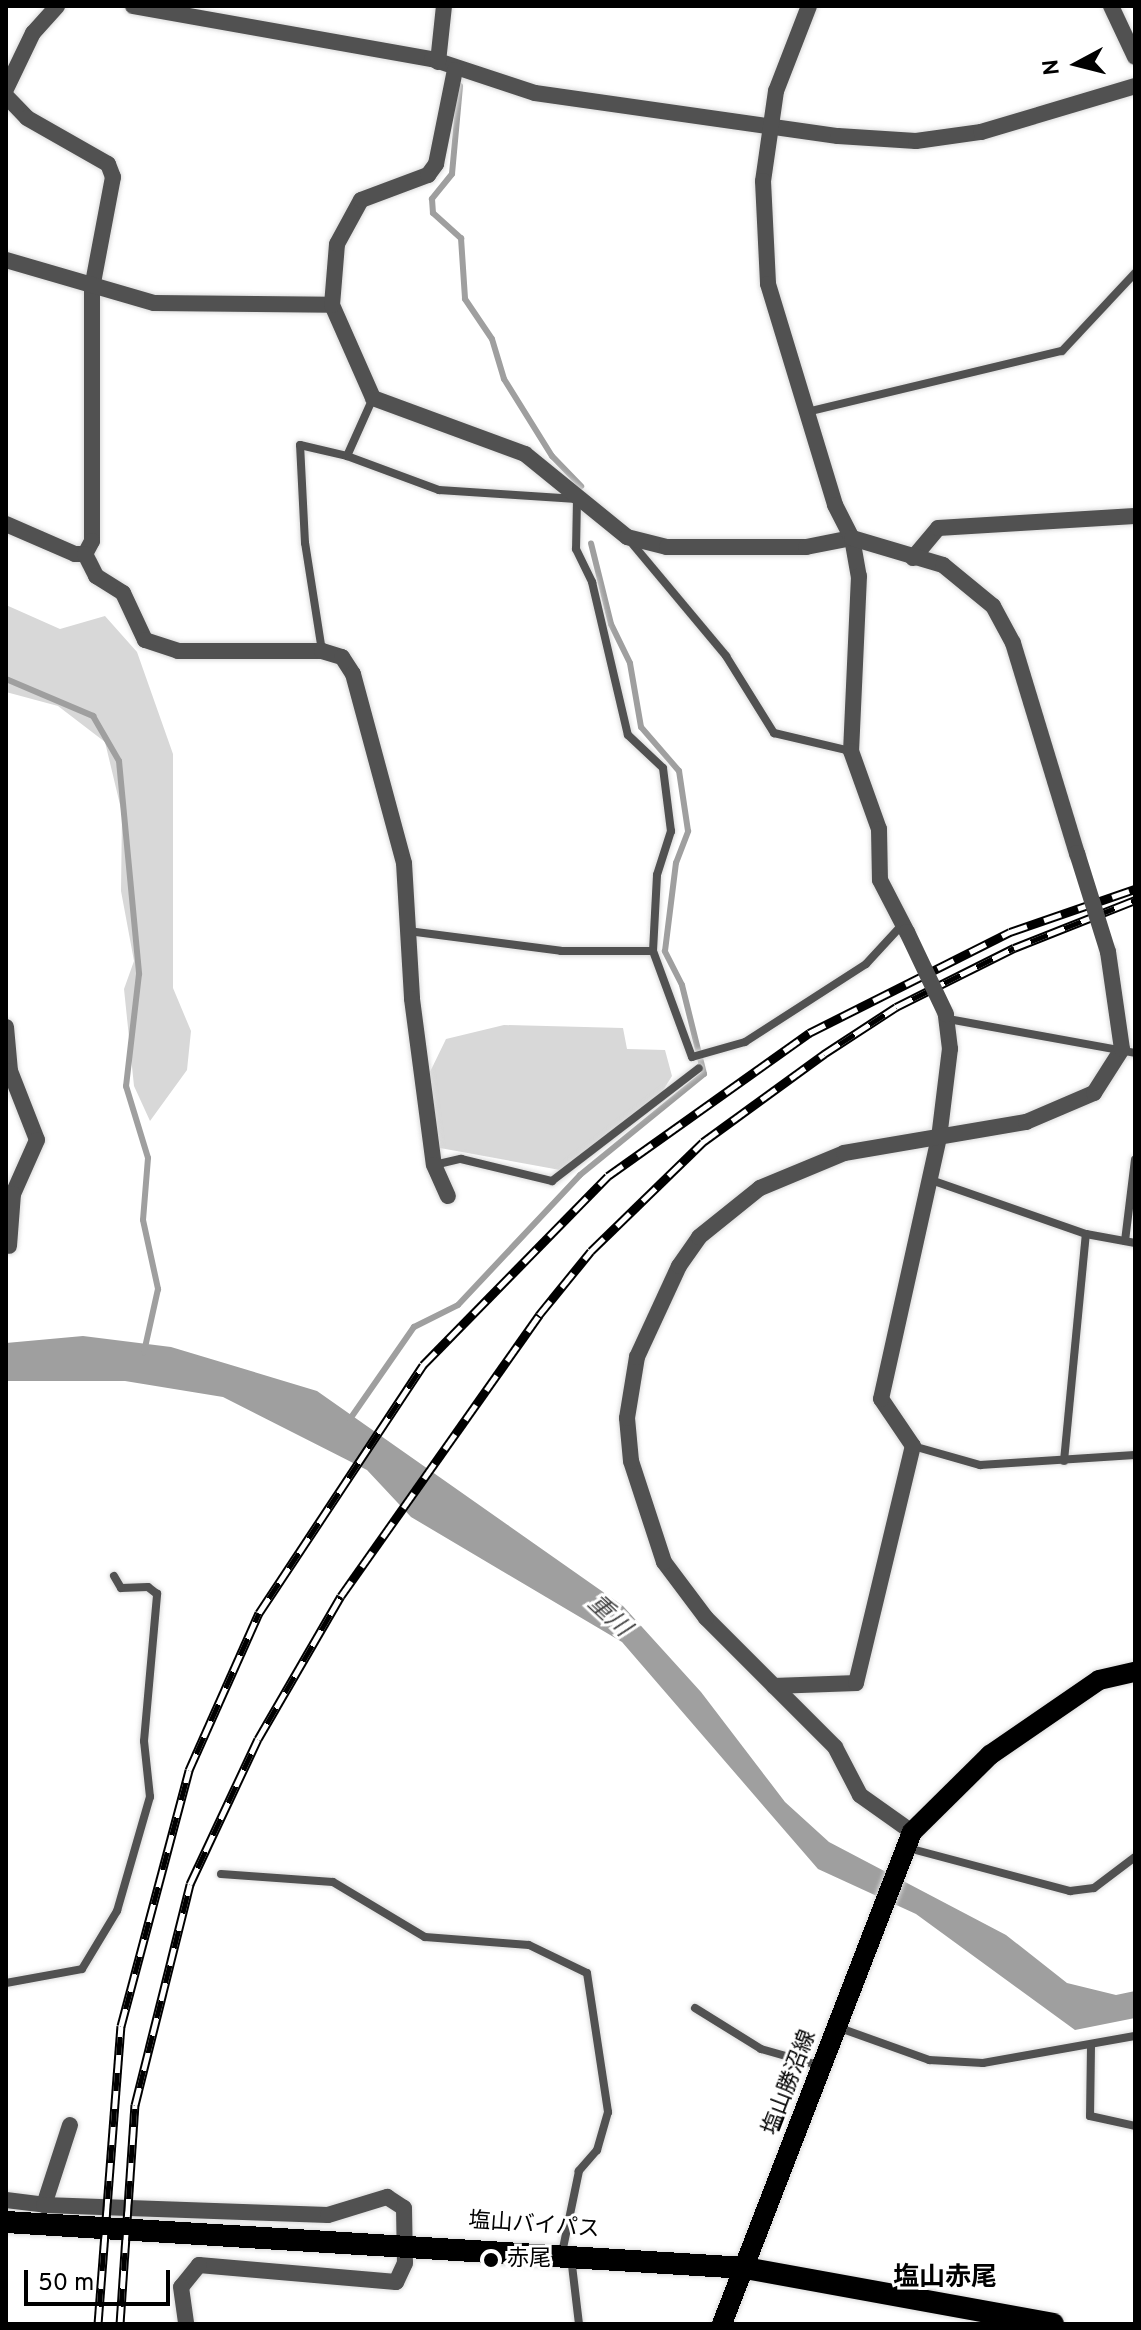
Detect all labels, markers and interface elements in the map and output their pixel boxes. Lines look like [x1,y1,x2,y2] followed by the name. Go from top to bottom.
[1037,24,1117,104] north arrow
[1038,58,1067,76] text: N
[581,1590,635,1644] water label: 重川
[758,2027,822,2139] street label: 塩山勝沼線
[467,2208,601,2244] street label: 塩山バイパス
[507,2247,551,2273] place label: 赤尾
[482,2251,500,2269] marker: 赤尾
[28,2254,174,2304] scale bar
[893,2263,997,2295] district label: 塩山赤尾
[38,2269,94,2299] text: 50 m

